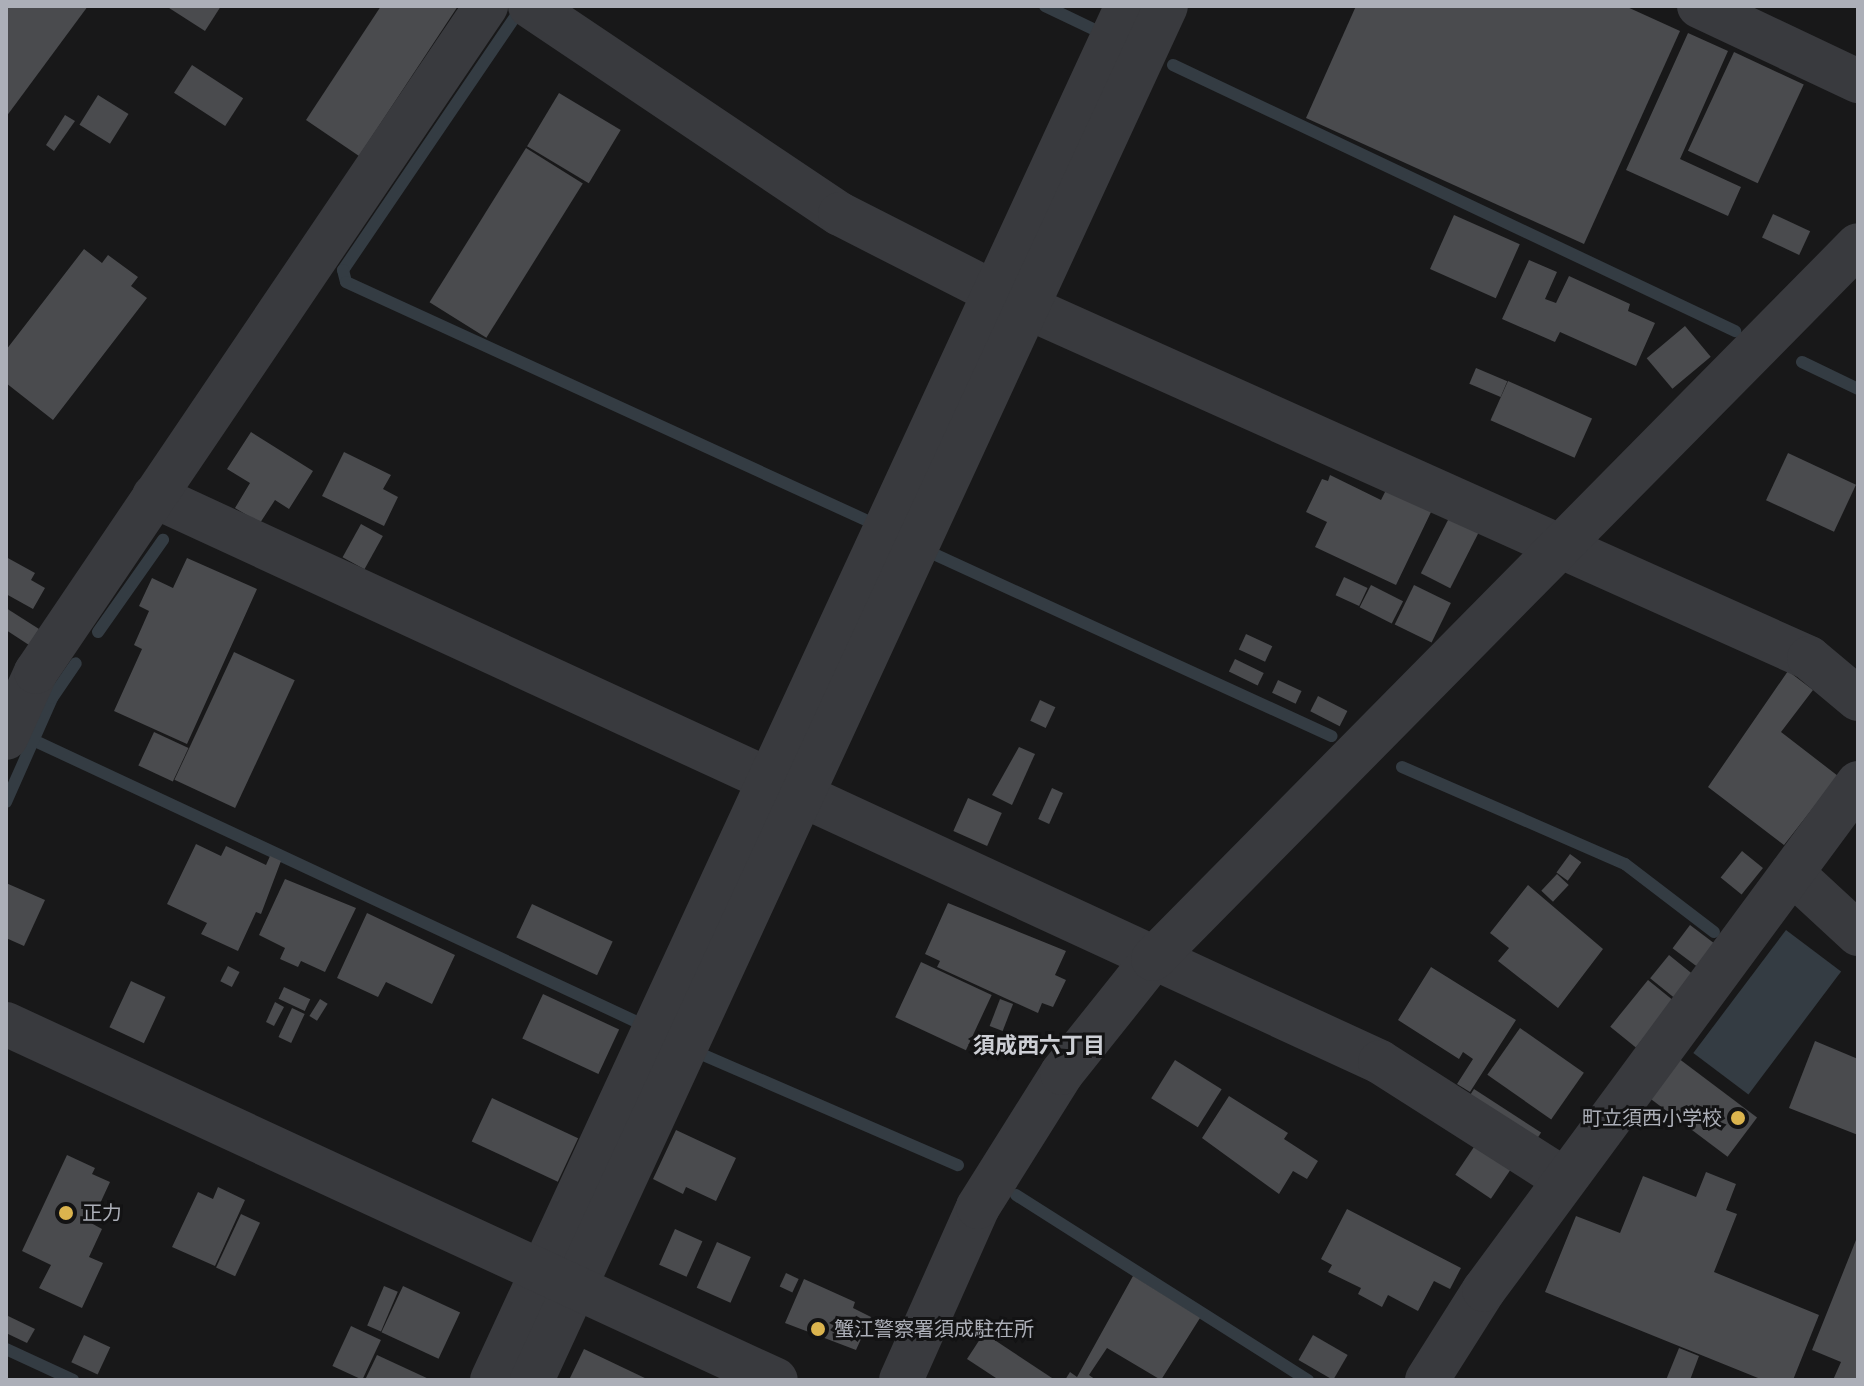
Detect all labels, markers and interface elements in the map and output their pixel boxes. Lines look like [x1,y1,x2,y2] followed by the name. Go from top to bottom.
[973,1033,1105,1059] district label: 須成西六丁目
[1582,1106,1722,1130] place label: 町立須西小学校
[1729,1109,1747,1127] marker: 町立須西小学校
[82,1201,122,1225] place label: 正力
[57,1204,75,1222] marker: 正力
[834,1317,1034,1341] place label: 蟹江警察署須成駐在所
[809,1320,827,1338] marker: 蟹江警察署須成駐在所

